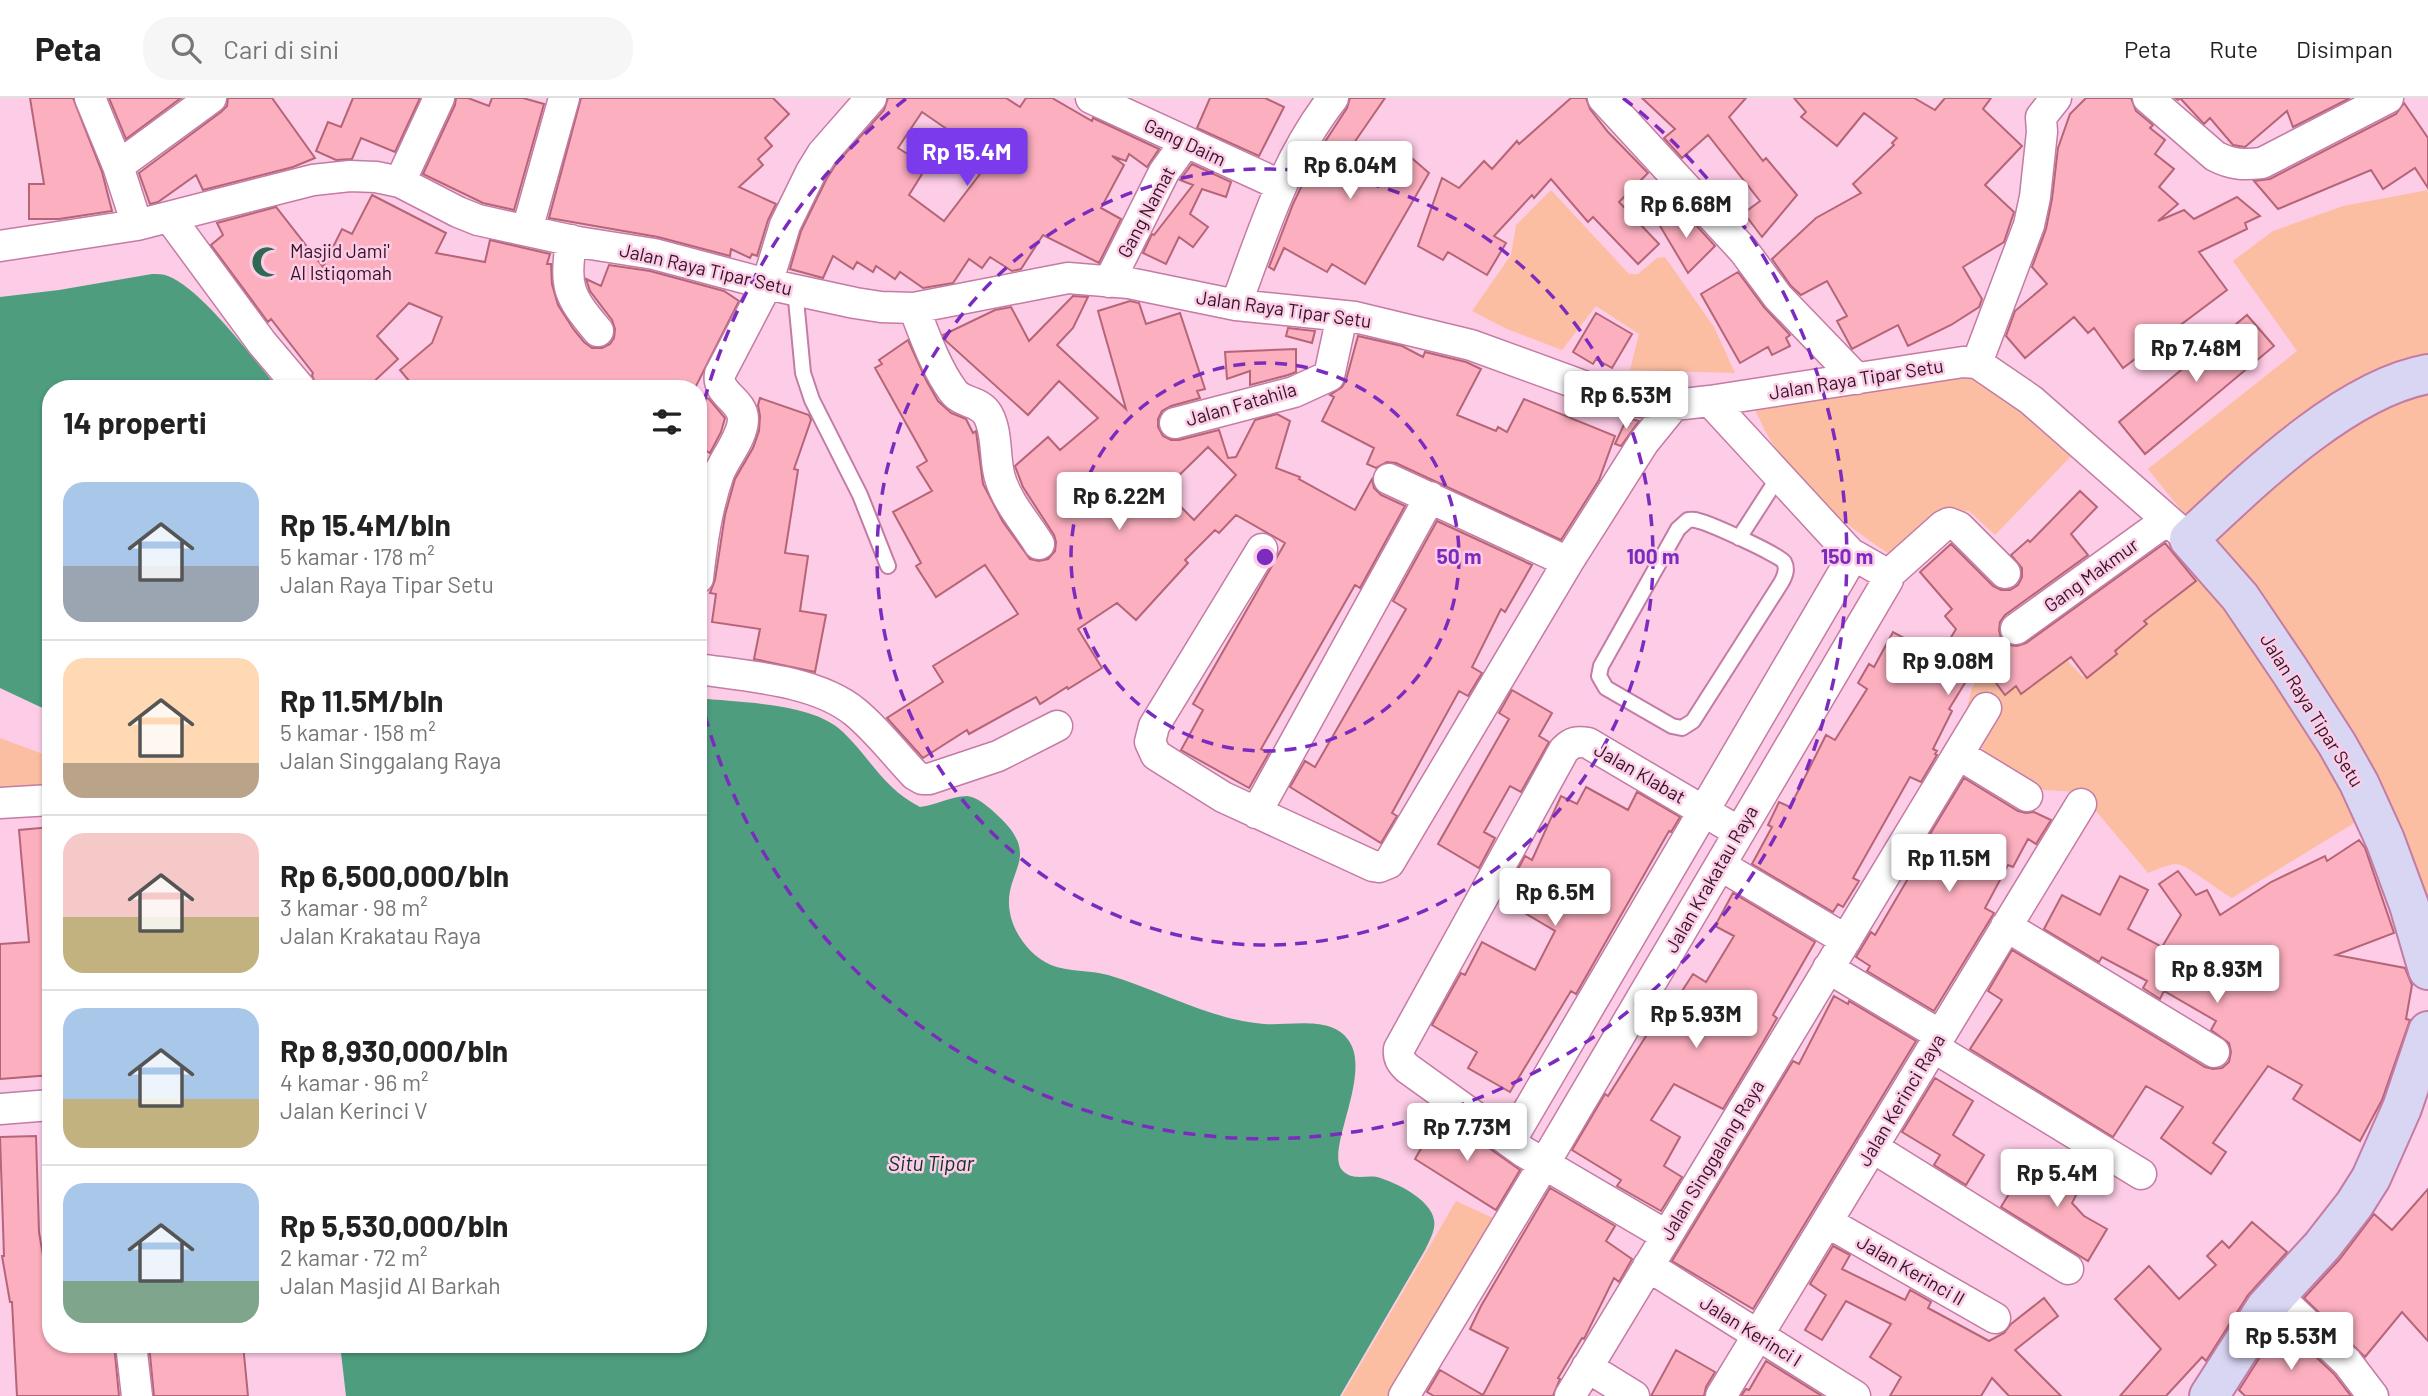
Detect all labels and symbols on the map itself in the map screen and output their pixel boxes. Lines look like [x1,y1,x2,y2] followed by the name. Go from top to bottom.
[1141,113,1230,170] street label: Gang Daim
[895,129,1039,188] pin: Rp 15.4M
[1278,141,1422,201] pin: Rp 6.04M
[1112,162,1179,261] street label: Gang Namat
[1614,180,1758,240] pin: Rp 6.68M
[617,237,795,300] street label: Jalan Raya Tipar Setu
[290,239,392,284] place label: Masjid Jami' Al Istiqomah
[250,245,284,279] mosque icon: Masjid Jami' Al Istiqomah
[1195,285,1373,332] street label: Jalan Raya Tipar Setu
[2124,324,2268,384] pin: Rp 7.48M
[1767,353,1945,404] street label: Jalan Raya Tipar Setu
[1554,372,1698,431] pin: Rp 6.53M
[1183,377,1299,430] street label: Jalan Fatahila
[1047,472,1191,532] pin: Rp 6.22M
[2039,533,2142,617] street label: Gang Makmur
[1436,543,1482,568] text: 50 m
[1626,543,1680,568] text: 100 m
[1821,543,1873,568] text: 150 m
[1253,545,1277,569] centre of rings
[2256,629,2369,791] street label: Jalan Raya Tipar Setu
[1876,638,2020,697] pin: Rp 9.08M
[1591,737,1690,808] street label: Jalan Klabat
[1659,801,1762,956] street label: Jalan Krakatau Raya
[1877,834,2021,894] pin: Rp 11.5M
[1490,868,1620,928] pin: Rp 6.5M
[2145,946,2289,1005] pin: Rp 8.93M
[1624,990,1768,1050] pin: Rp 5.93M
[1852,1029,1949,1170] street label: Jalan Kerinci Raya
[1655,1075,1768,1244] street label: Jalan Singgalang Raya
[1395,1104,1539,1163] pin: Rp 7.73M
[888,1150,974,1175] water label: Situ Tipar
[1992,1150,2122,1209] pin: Rp 5.4M
[1853,1229,1969,1310] street label: Jalan Kerinci II
[1696,1290,1806,1371] street label: Jalan Kerinci I
[2219,1312,2363,1372] pin: Rp 5.53M

